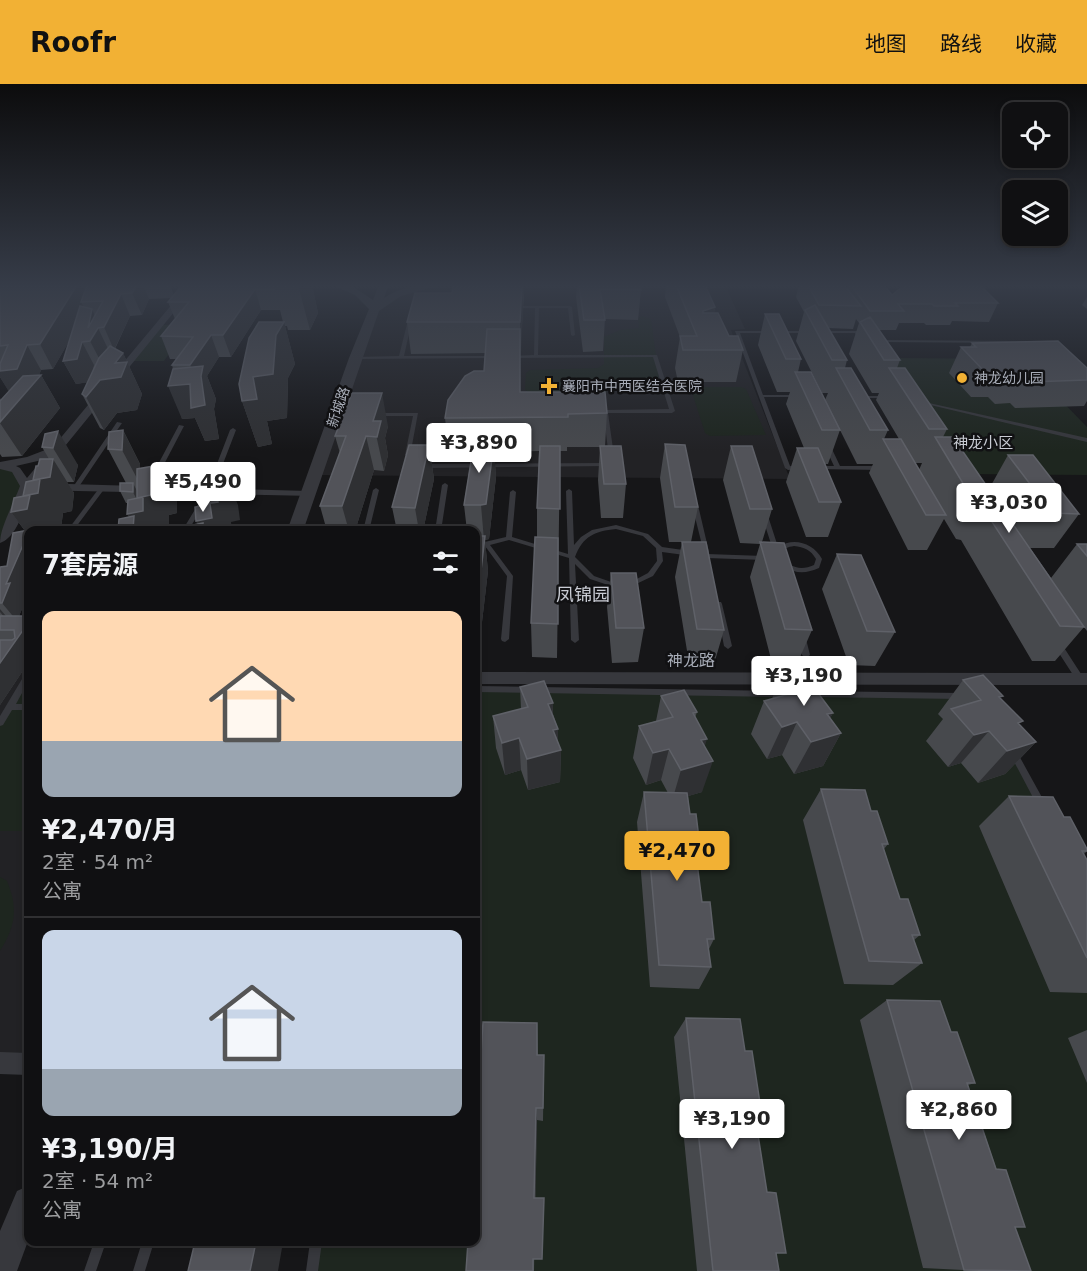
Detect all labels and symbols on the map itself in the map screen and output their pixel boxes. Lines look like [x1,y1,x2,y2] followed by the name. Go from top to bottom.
[974,370,1044,386] place label: 神龙幼儿园
[955,371,969,385] marker: 神龙幼儿园
[540,377,558,395] marker: 襄阳市中西医结合医院
[562,378,702,394] place label: 襄阳市中西医结合医院
[324,385,352,429] street label: 新城路
[430,423,528,474] pin: ¥3,890
[953,434,1013,452] district label: 神龙小区
[154,462,252,513] pin: ¥5,490
[960,483,1058,534] pin: ¥3,030
[556,584,610,605] district label: 凤锦园
[667,651,715,670] street label: 神龙路
[755,656,853,707] pin: ¥3,190
[628,831,726,882] pin: ¥2,470
[910,1090,1008,1141] pin: ¥2,860
[683,1099,781,1150] pin: ¥3,190

